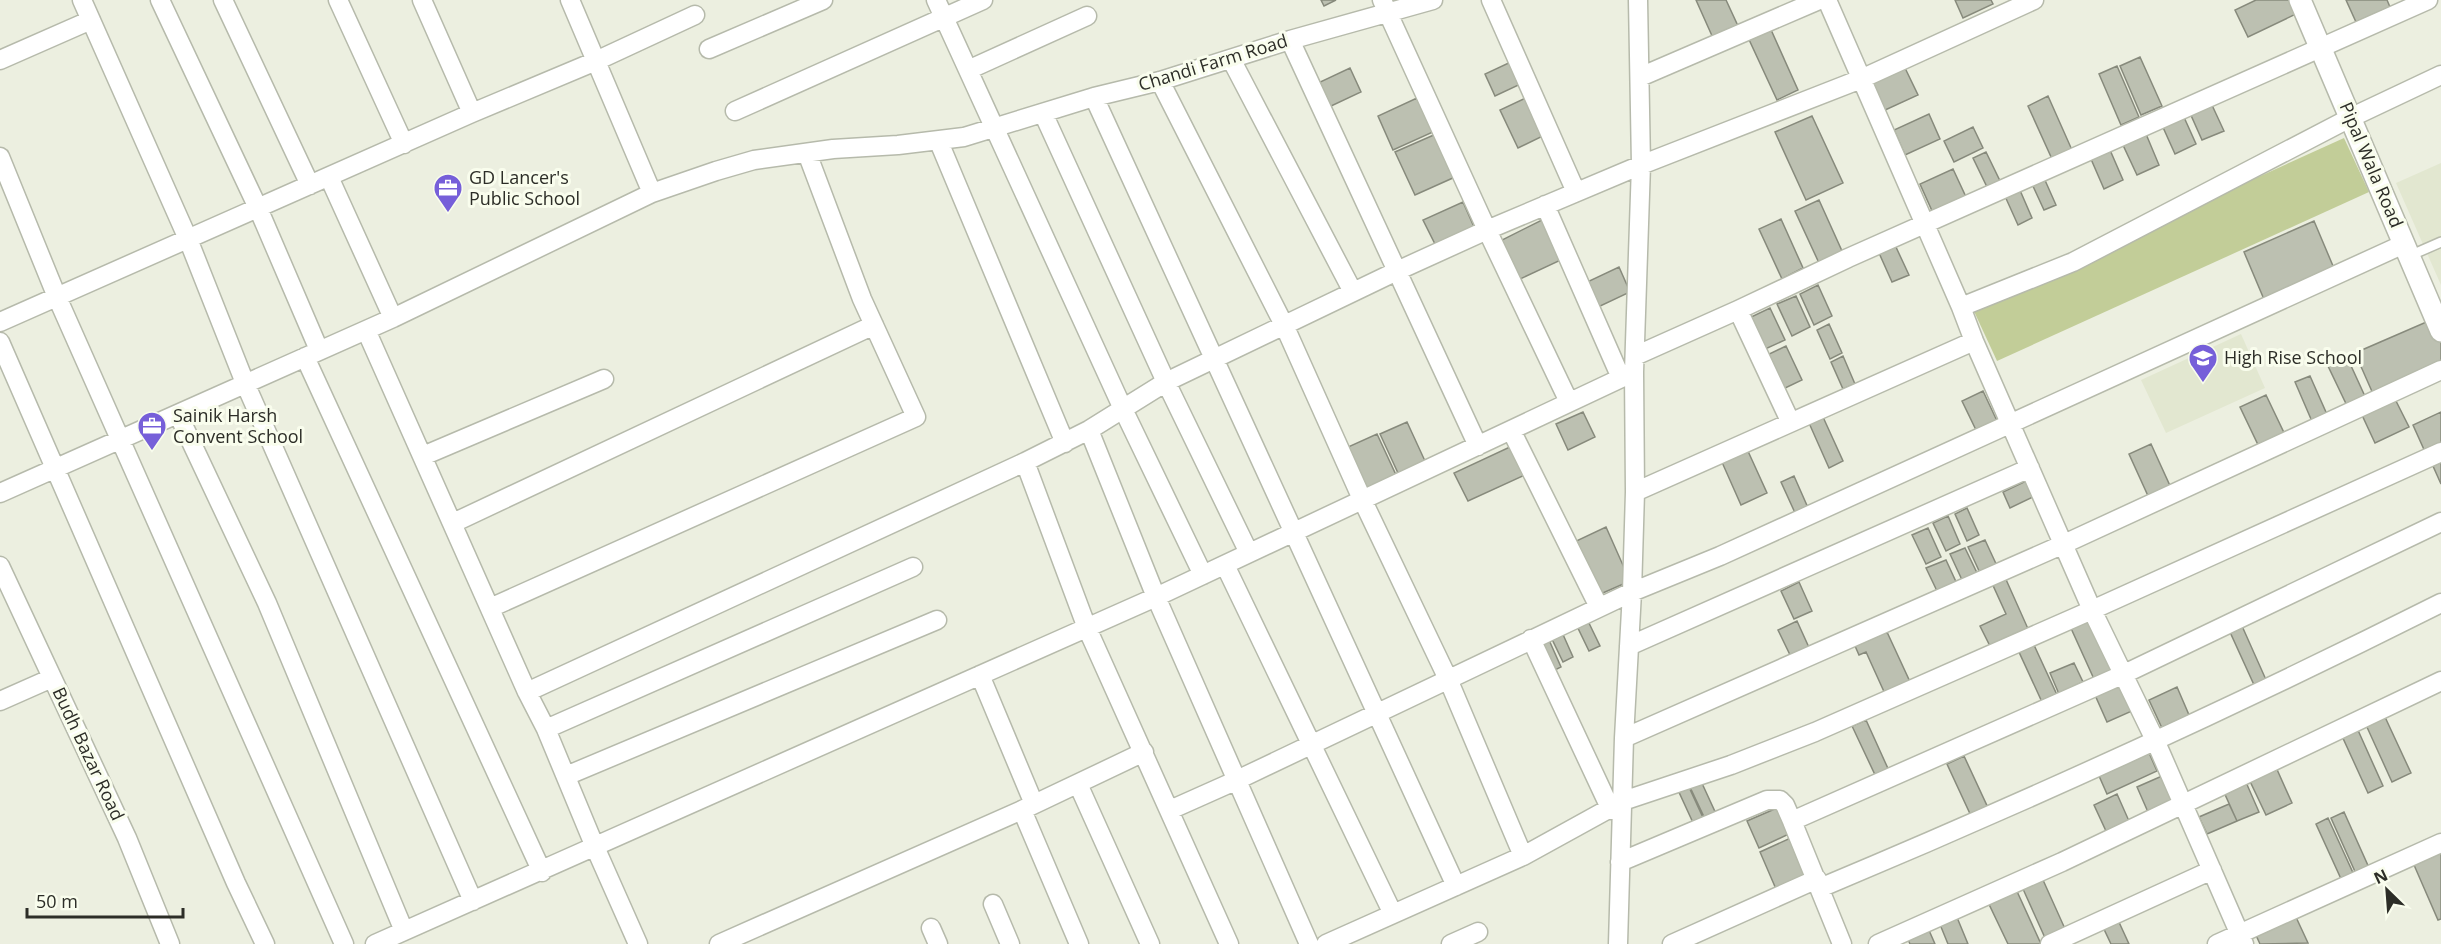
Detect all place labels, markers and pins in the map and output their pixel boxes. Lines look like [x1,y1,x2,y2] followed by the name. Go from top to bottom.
[469,165,580,210] place label: GD Lancer's Public School
[432,172,464,214] office icon: GD Lancer's Public School
[2187,342,2219,384] school or university icon: High Rise School
[2224,345,2362,369] place label: High Rise School
[173,403,303,448] place label: Sainik Harsh Convent School
[136,410,168,452] office icon: Sainik Harsh Convent School

